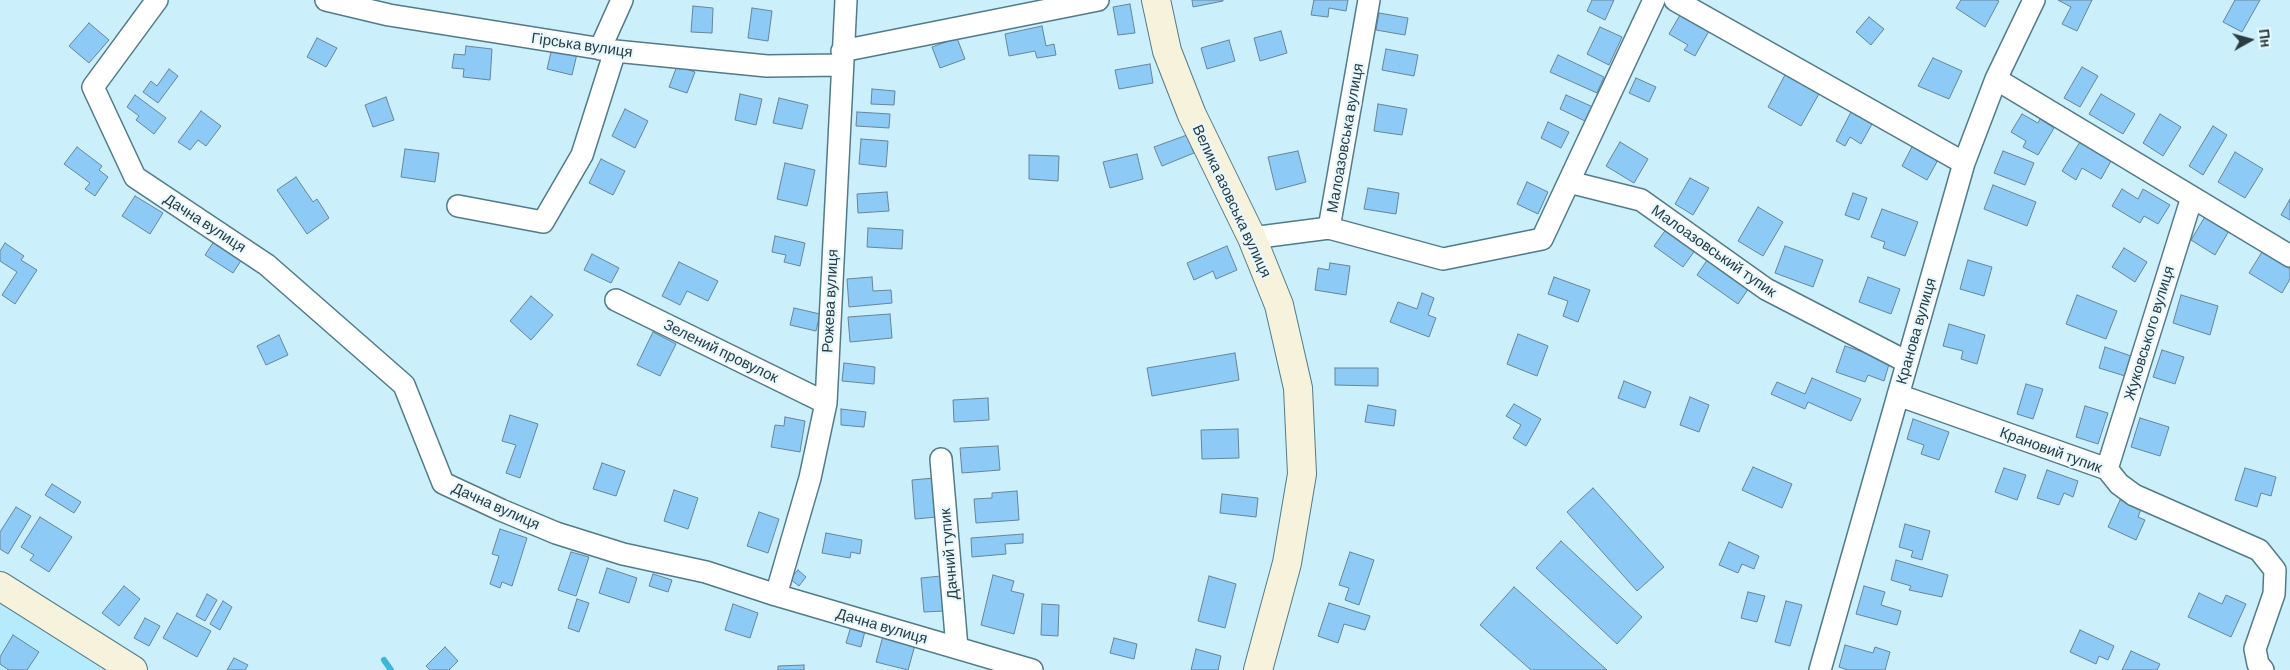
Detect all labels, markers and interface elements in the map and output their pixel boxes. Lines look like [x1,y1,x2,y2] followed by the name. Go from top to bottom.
[2225,15,2275,65] north arrow
[2256,28,2275,48] text: Пн
[530,29,634,61] street label: Гірська вулиця
[1323,62,1367,214] street label: Малоазовська вулиця
[1189,122,1275,280] street label: Велика азовська вулиця
[161,190,249,256] street label: Дачна вулиця
[1648,201,1780,301] street label: Малоазовський тупик
[818,249,842,353] street label: Рожева вулиця
[2120,264,2178,402] street label: Жуковського вулиця
[1892,276,1940,386] street label: Кранова вулиця
[661,315,781,387] street label: Зелений провулок
[1997,423,2105,477] street label: Крановий тупик
[449,479,543,533] street label: Дачна вулиця
[936,508,962,600] street label: Дачний тупик
[834,604,930,648] street label: Дачна вулиця

